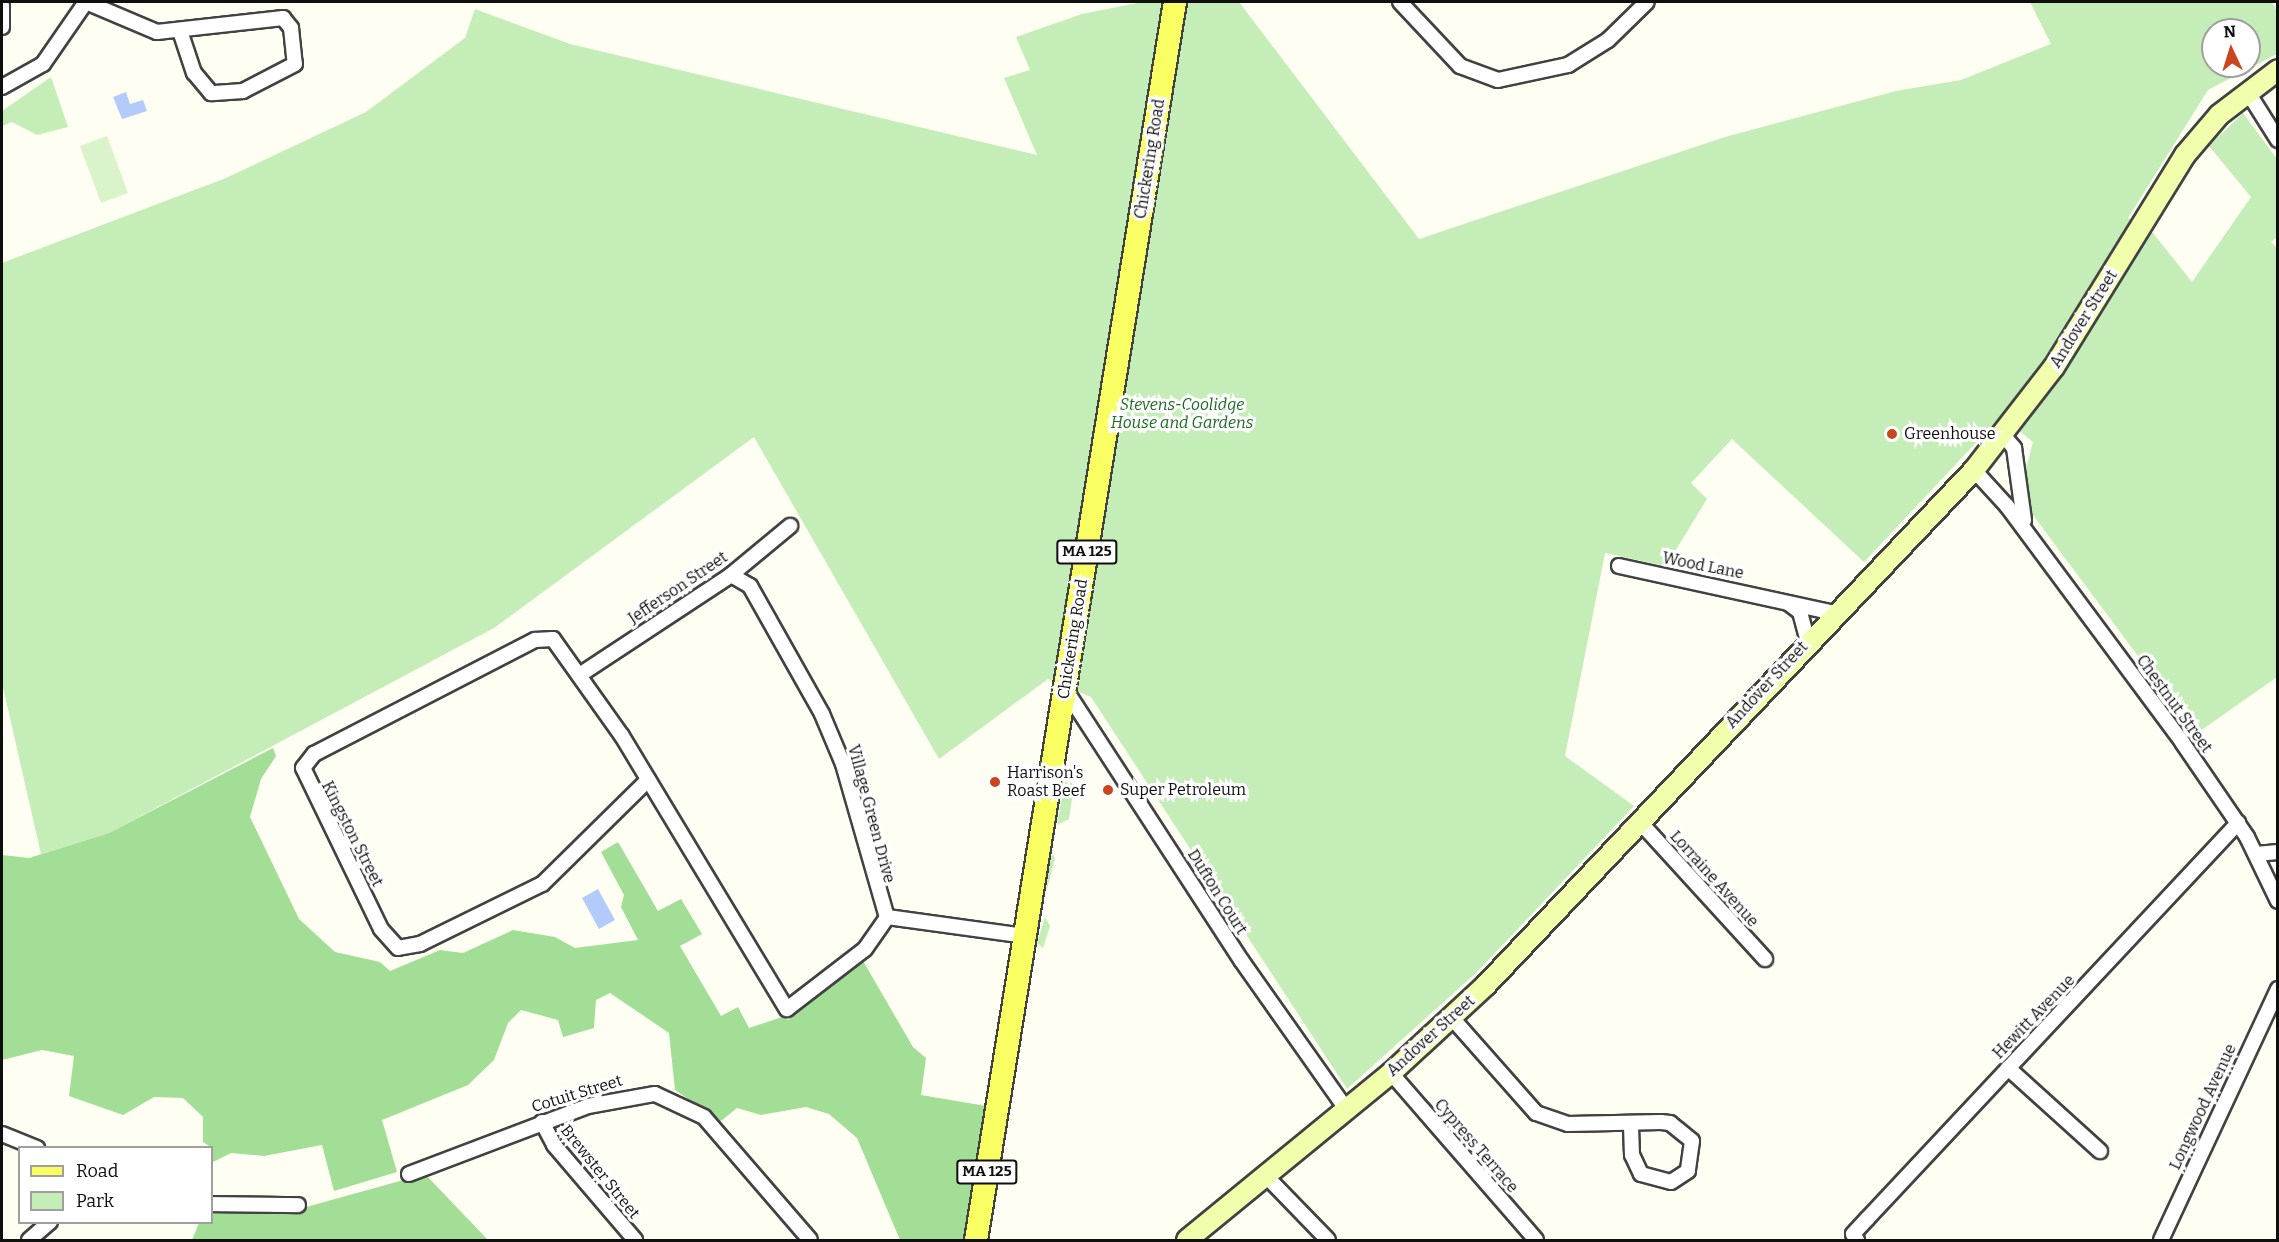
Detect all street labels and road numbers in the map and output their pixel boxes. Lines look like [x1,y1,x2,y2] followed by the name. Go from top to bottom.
[1131,98,1169,220] street label: Chickering Road
[2046,266,2122,372] street label: Andover Street
[1056,540,1118,564] road number: MA 125
[625,548,731,628] street label: Jefferson Street
[1661,549,1745,583] street label: Wood Lane
[1054,578,1092,700] street label: Chickering Road
[1722,638,1812,732] street label: Andover Street
[2132,651,2216,757] street label: Chestnut Street
[843,743,899,885] street label: Village Green Drive
[317,778,387,890] street label: Kingston Street
[1666,827,1762,931] street label: Lorraine Avenue
[1183,846,1251,938] street label: Dufton Court
[1989,971,2079,1063] street label: Hewitt Avenue
[1383,991,1479,1081] street label: Andover Street
[2165,1041,2241,1173] street label: Longwood Avenue
[529,1071,625,1117] street label: Cotuit Street
[1430,1095,1522,1197] street label: Cypress Terrace
[556,1121,644,1223] street label: Brewster Street
[956,1160,1018,1184] road number: MA 125

